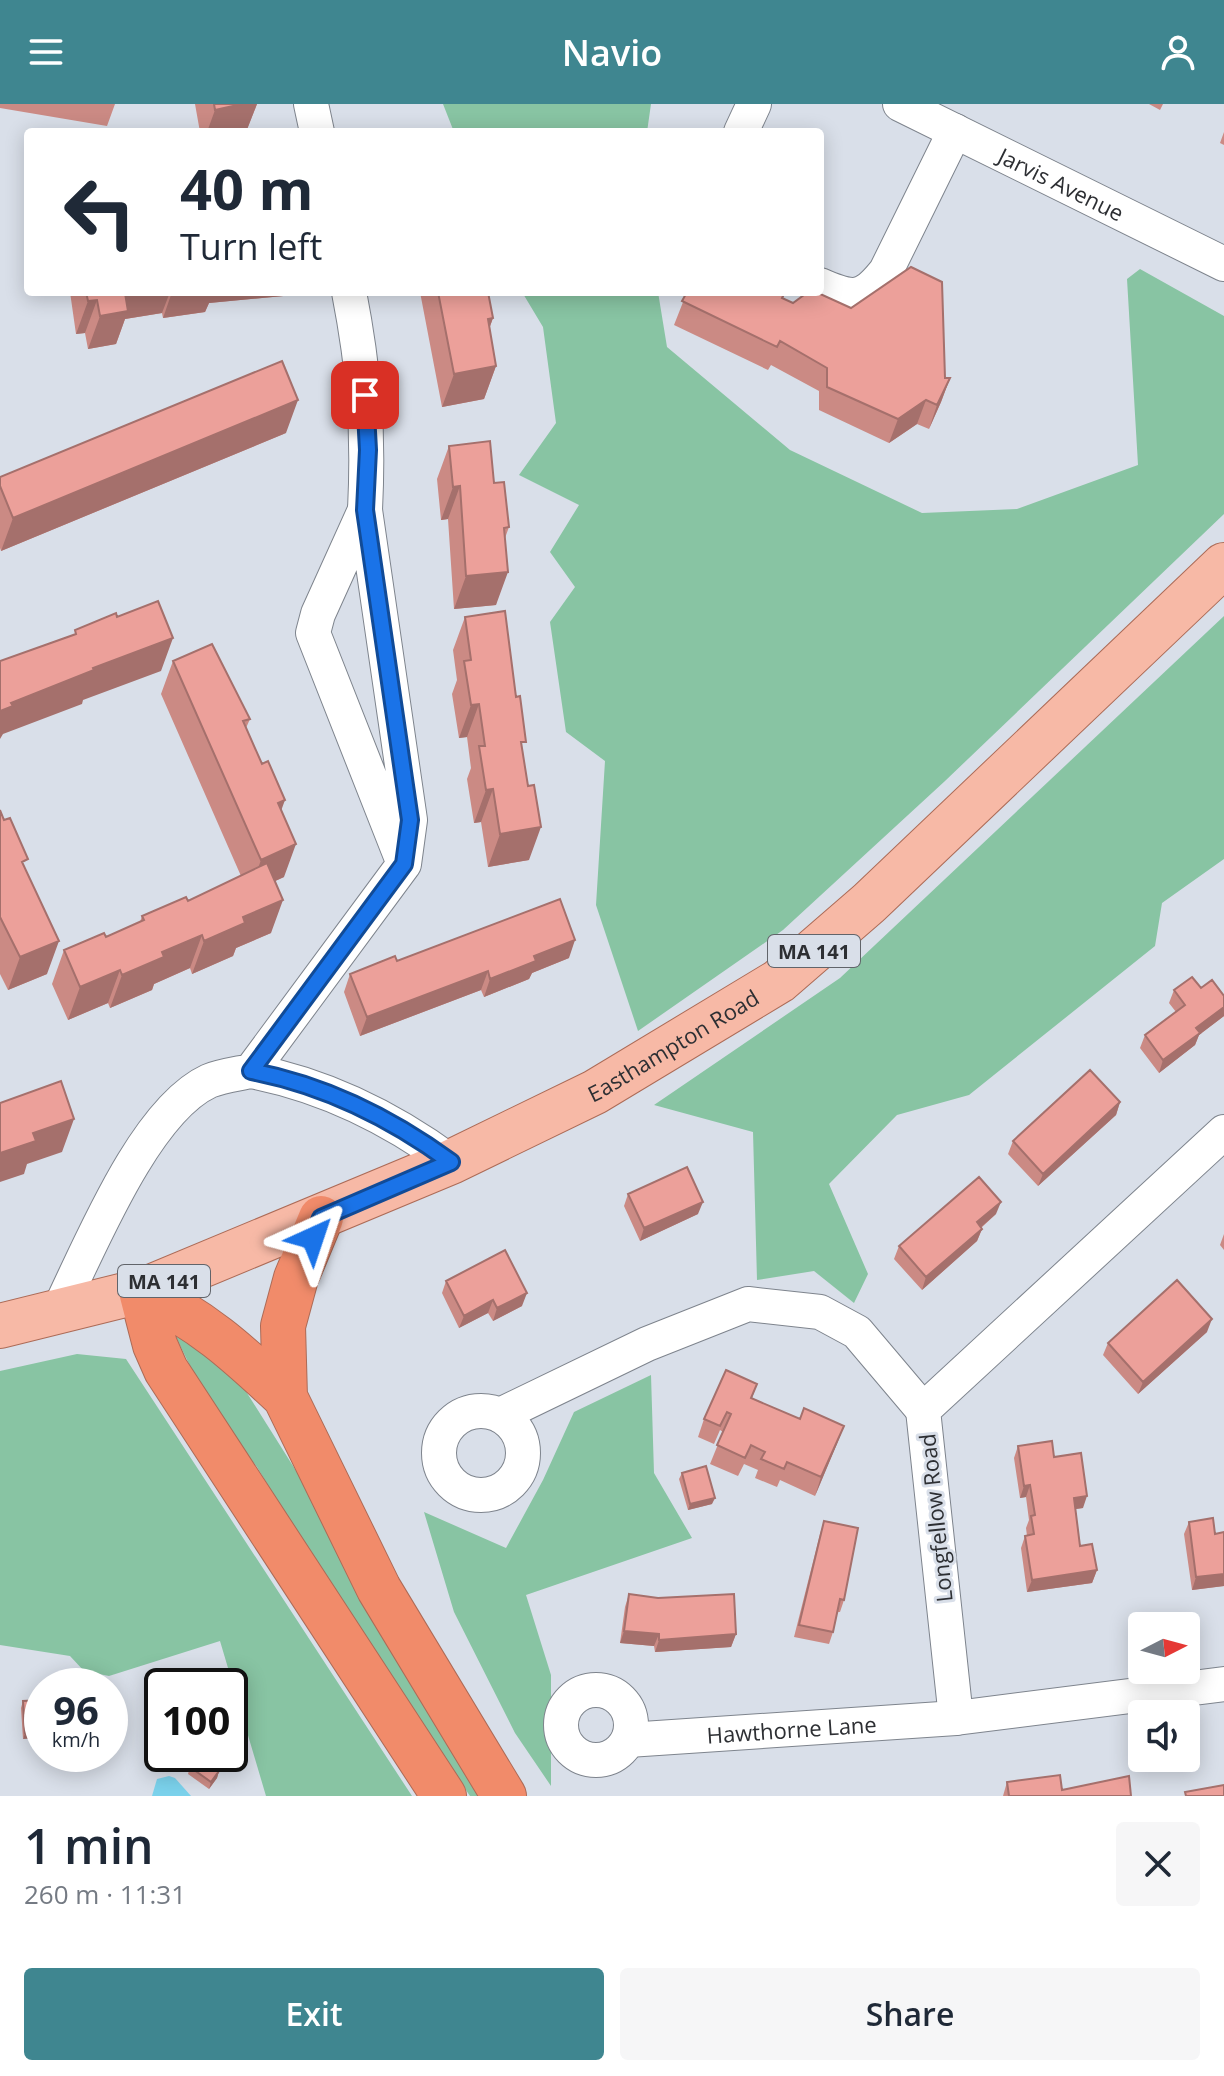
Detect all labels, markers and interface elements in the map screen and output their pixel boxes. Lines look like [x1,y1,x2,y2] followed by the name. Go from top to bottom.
[562,28,662,77] text: Navio
[24,30,68,74] icon: menu
[1156,30,1200,74] icon: person
[992,139,1129,227] street label: Jarvis Avenue
[180,150,314,226] text: 40 m
[48,160,152,264] icon: left
[180,222,322,271] text: Turn left
[331,361,399,429] pin
[343,373,387,417] icon: arrive
[768,935,860,967] road number: MA 141
[582,982,764,1108] street label: Easthampton Road
[271,1196,355,1280] position arrow
[118,1265,210,1297] road number: MA 141
[911,1432,959,1604] street label: Longfellow Road
[1128,1612,1200,1684] north arrow
[1128,1612,1200,1772] map controls
[144,1668,248,1772] speed limit sign: 100
[53,1682,99,1737] text: 96
[1128,1700,1200,1772] button: sound
[706,1708,878,1750] street label: Hawthorne Lane
[52,1726,100,1753] text: km/h
[24,1813,154,1878] text: 1 min
[1116,1822,1200,1906] button: close
[24,1876,186,1912] text: 260 m · 11:31
[24,1968,604,2060] button: Exit
[620,1968,1200,2060] button: Share

